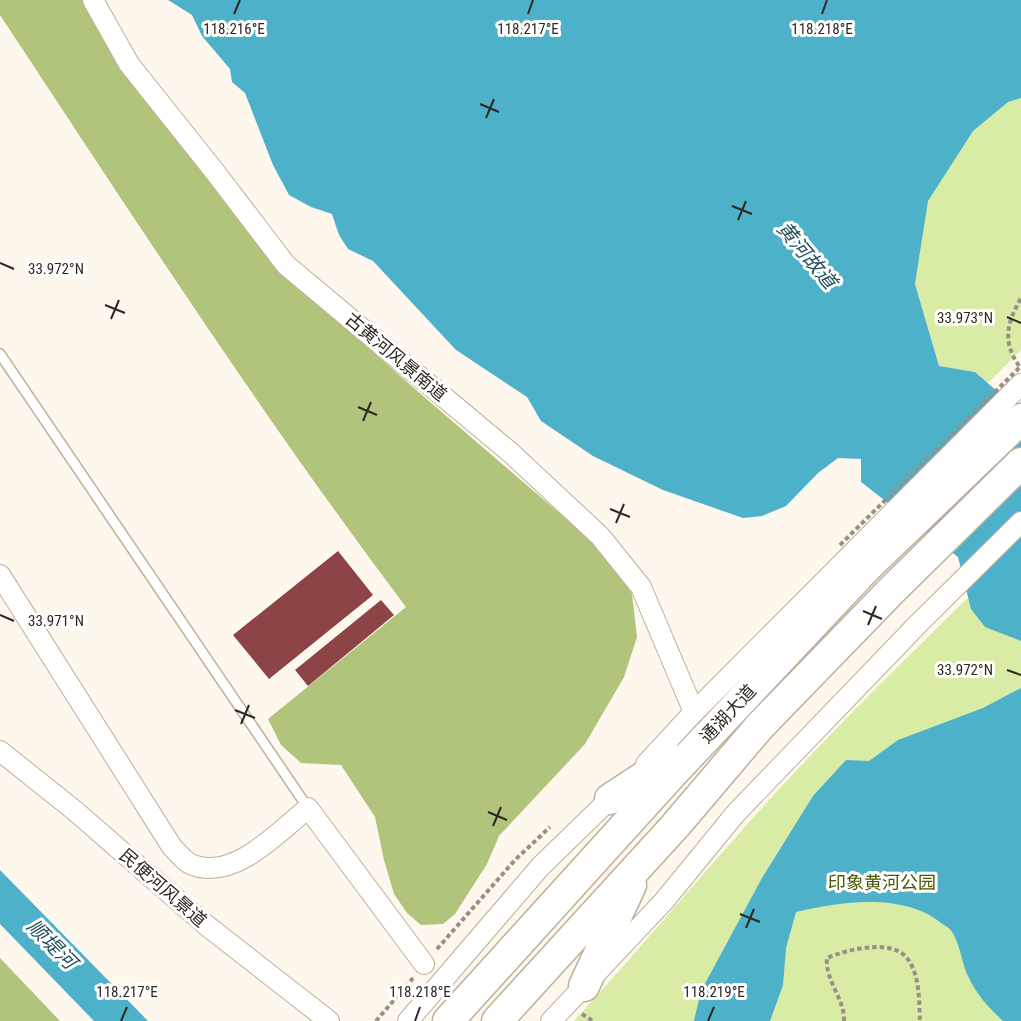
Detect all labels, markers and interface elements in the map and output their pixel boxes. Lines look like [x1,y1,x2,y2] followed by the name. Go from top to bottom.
[203,20,265,38] text: 118.216°E
[497,20,559,38] text: 118.217°E
[791,20,853,38] text: 118.218°E
[772,217,844,296] water label: 黄河故道
[28,260,84,278] text: 33.972°N
[341,308,451,405] street label: 古黄河风景南道
[937,309,993,327] text: 33.973°N
[28,612,84,630] text: 33.971°N
[937,661,993,679] text: 33.972°N
[695,680,760,747] street label: 通湖大道
[116,844,211,931] street label: 民便河风景道
[828,872,936,893] park label: 印象黄河公园
[22,914,85,977] water label: 顺堤河
[96,983,158,1001] text: 118.217°E
[389,983,451,1001] text: 118.218°E
[683,983,745,1001] text: 118.219°E

